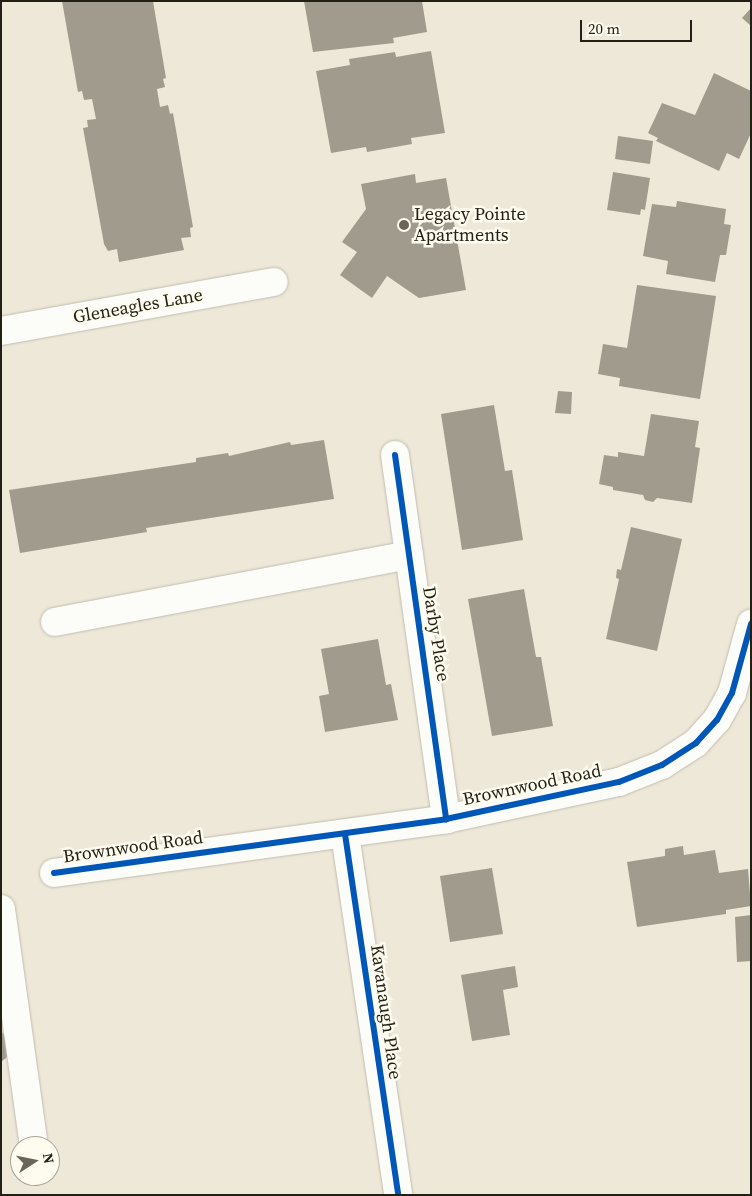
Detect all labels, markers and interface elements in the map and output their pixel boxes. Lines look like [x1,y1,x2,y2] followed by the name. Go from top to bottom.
[582,10,694,42] scale bar
[588,18,620,39] text: 20 m
[414,204,526,246] place label: Legacy Pointe Apartments
[398,219,410,231] marker: Legacy Pointe Apartments
[71,284,205,328] street label: Gleneagles Lane
[418,585,454,683] street label: Darby Place
[461,760,603,810] street label: Brownwood Road
[62,826,204,868] street label: Brownwood Road
[366,943,406,1081] street label: Kavanaugh Place
[10,1136,60,1186] north arrow
[38,1151,60,1165] text: N

